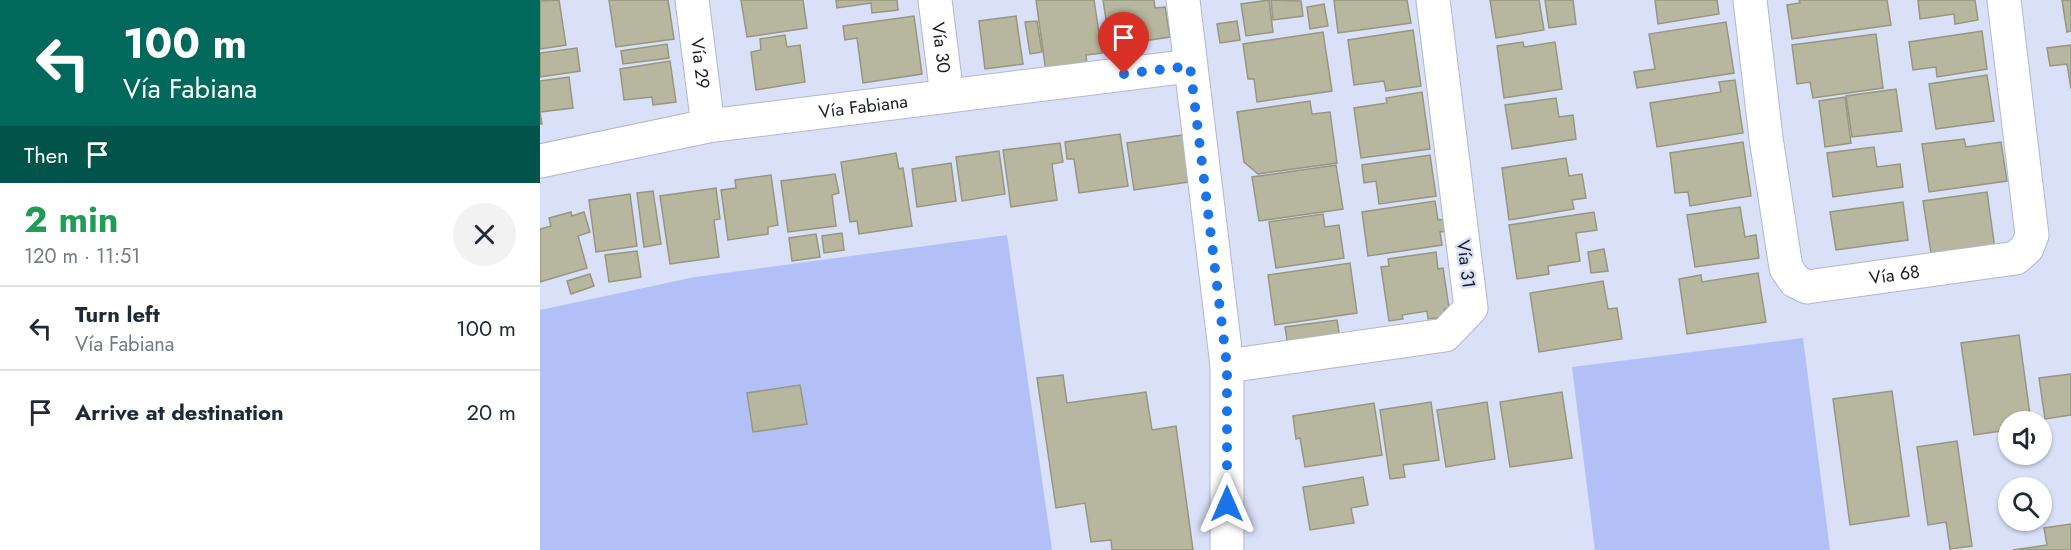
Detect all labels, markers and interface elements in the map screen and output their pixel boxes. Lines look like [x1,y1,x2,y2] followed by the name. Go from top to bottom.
[1098,12,1149,74] pin
[123,13,247,74] text: 100 m
[925,21,957,75] street label: Vía 30
[1107,21,1140,54] icon: arrive
[24,24,102,102] icon: left
[684,36,716,91] street label: Vía 29
[123,69,257,108] text: Vía Fabiana
[817,88,909,125] street label: Vía Fabiana
[81,138,114,171] icon: arrive
[24,139,69,171] text: Then
[24,193,119,245] text: 2 min
[453,203,516,266] button: close
[1450,238,1482,290] street label: Vía 31
[24,242,140,271] text: 120 m · 11:51
[1868,258,1921,291] street label: Vía 68
[75,298,160,330] text: Turn left
[24,312,57,345] icon: left
[456,312,516,344] text: 100 m
[75,330,174,359] text: Vía Fabiana
[24,396,57,429] icon: arrive
[75,396,284,428] text: Arrive at destination
[467,396,516,428] text: 20 m
[1998,411,2052,531] map controls
[1998,411,2052,465] button: sound
[1195,472,1259,536] position arrow
[1998,477,2052,531] button: search

